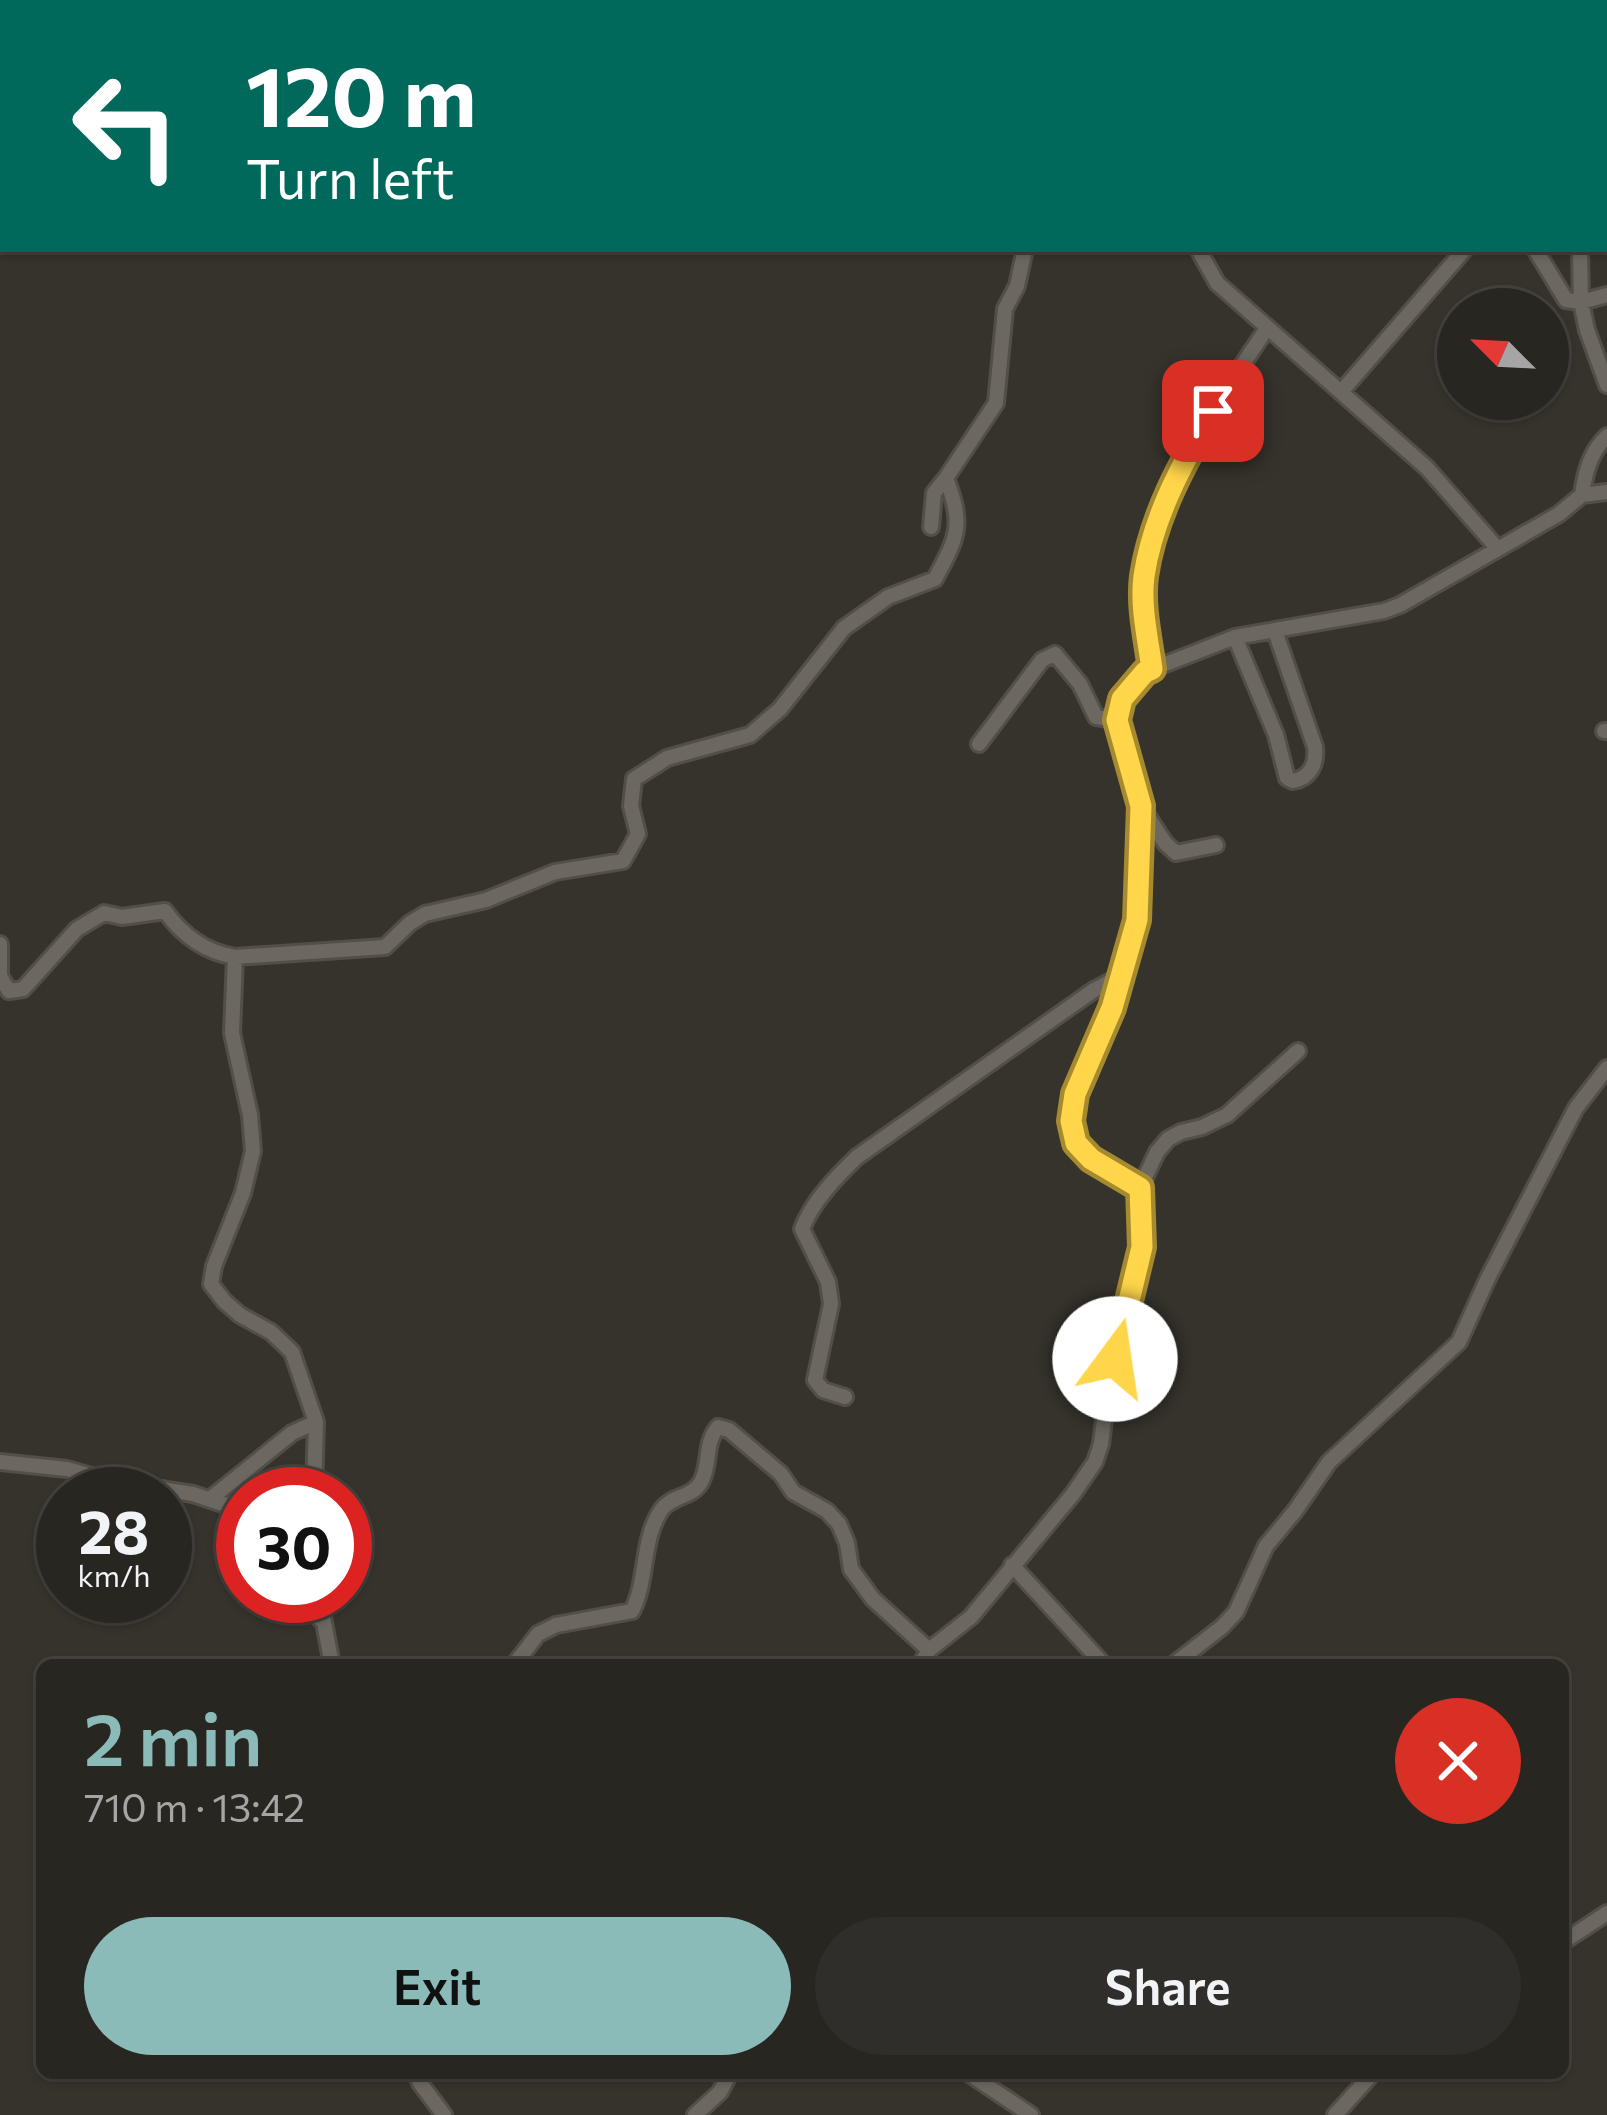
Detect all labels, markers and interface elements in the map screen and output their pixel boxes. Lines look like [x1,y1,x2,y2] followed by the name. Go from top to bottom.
[246,42,476,144] text: 120 m
[48,48,204,204] icon: left
[246,144,454,210] text: Turn left
[1437,288,1569,420] north arrow
[1437,288,1569,420] map controls
[1162,360,1264,462] pin
[1180,378,1246,444] icon: arrive
[1052,1296,1178,1422] position arrow
[216,1467,372,1623] speed limit sign: 30
[79,1493,149,1566] text: 28
[78,1556,150,1593] text: km/h
[84,1693,262,1781] text: 2 min
[1395,1698,1521,1824] button: close
[84,1782,305,1830] text: 710 m · 13:42
[84,1917,791,2055] button: Exit
[815,1917,1521,2055] button: Share

